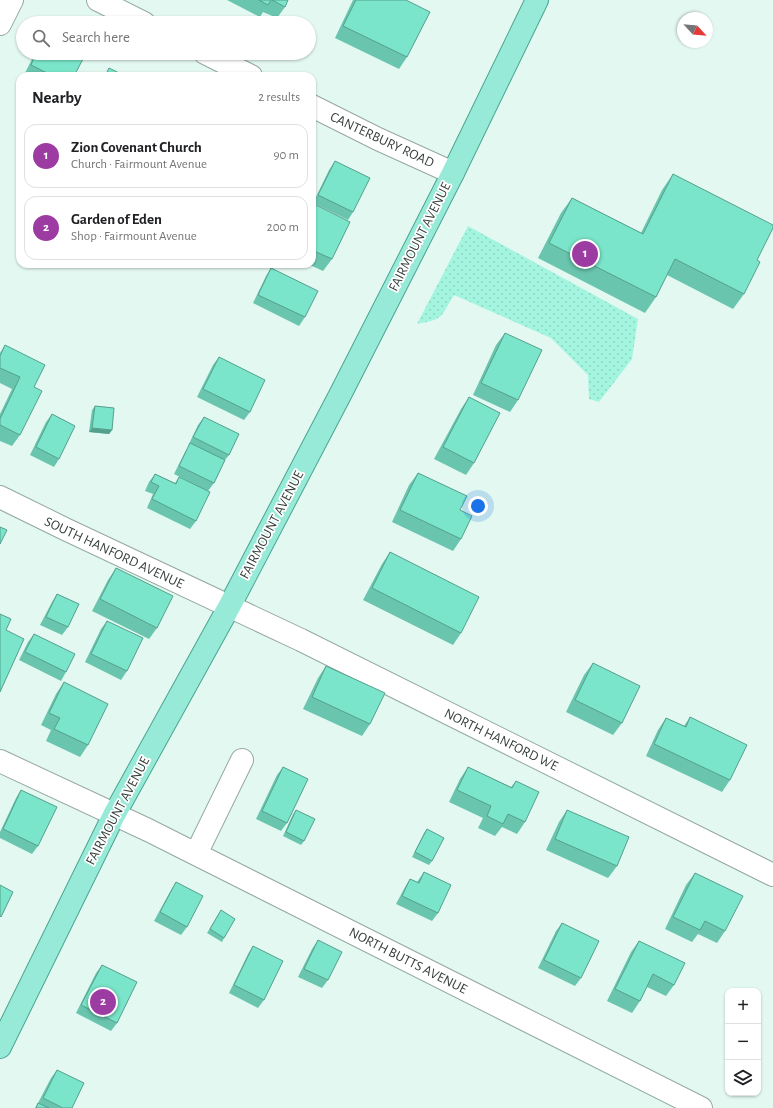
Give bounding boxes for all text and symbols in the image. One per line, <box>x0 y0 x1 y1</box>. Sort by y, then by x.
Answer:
north arrow <box>677 12 713 48</box>
search box <box>16 16 316 60</box>
icon: search <box>30 27 52 49</box>
text: Search here <box>62 30 130 45</box>
text: Nearby <box>32 89 82 106</box>
text: 2 results <box>258 91 300 104</box>
street label: CANTERBURY ROAD <box>328 110 436 170</box>
text: Zion Covenant Church <box>71 140 202 155</box>
text: 1 <box>44 149 48 162</box>
text: 90 m <box>273 149 299 162</box>
text: Church · Fairmount Avenue <box>71 158 207 171</box>
street label: FAIRMOUNT AVENUE <box>387 180 454 294</box>
text: Garden of Eden <box>71 212 162 227</box>
text: 2 <box>43 221 49 234</box>
text: 200 m <box>267 221 299 234</box>
text: Shop · Fairmount Avenue <box>71 230 197 243</box>
pin: 1 <box>572 239 598 269</box>
street label: FAIRMOUNT AVENUE <box>238 468 306 581</box>
your location <box>468 496 488 516</box>
street label: SOUTH HANFORD AVENUE <box>42 515 186 592</box>
street label: NORTH HANFORD WE <box>442 706 560 774</box>
street label: FAIRMOUNT AVENUE <box>84 754 152 867</box>
street label: NORTH BUTTS AVENUE <box>347 925 469 997</box>
pin: 2 <box>90 987 116 1017</box>
map controls <box>725 988 761 1096</box>
button: + <box>725 988 761 1024</box>
button: − <box>725 1024 761 1060</box>
button: layers <box>725 1060 761 1096</box>

